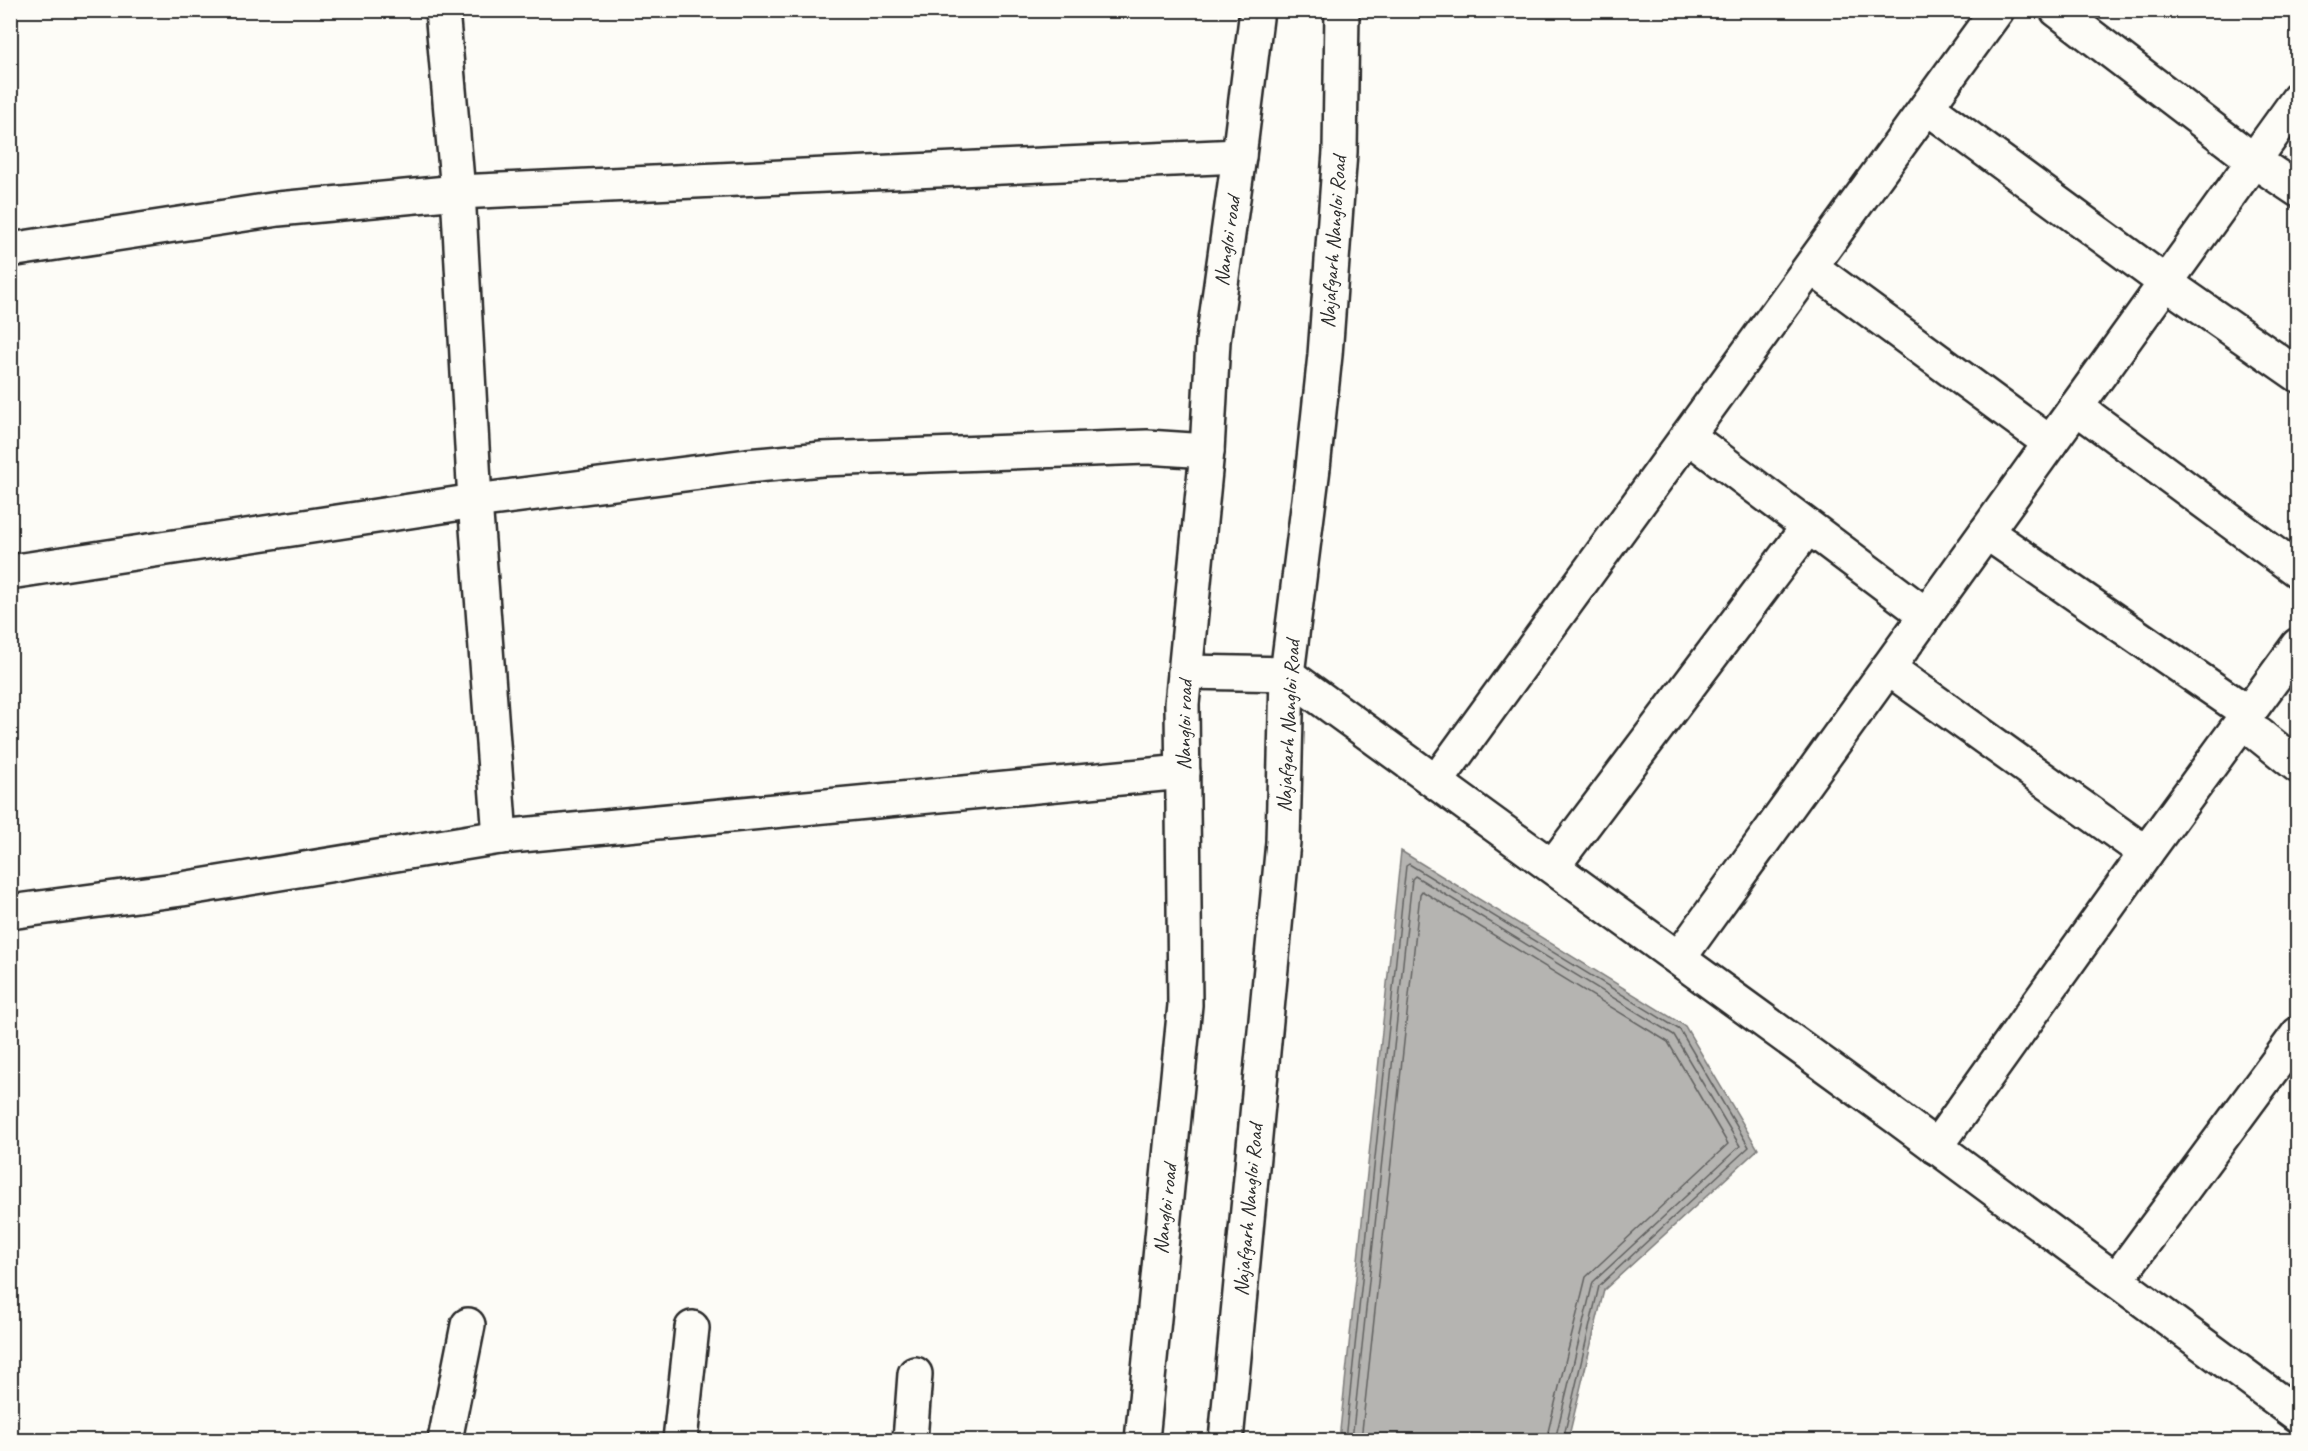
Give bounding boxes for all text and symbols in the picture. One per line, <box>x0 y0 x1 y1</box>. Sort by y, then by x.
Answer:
street label: Najafgarh Nangloi Road <box>1314 151 1352 329</box>
street label: Nangloi road <box>1208 191 1247 288</box>
street label: Najafgarh Nangloi Road <box>1271 635 1306 813</box>
street label: Nangloi road <box>1170 676 1198 770</box>
street label: Najafgarh Nangloi Road <box>1228 1119 1269 1297</box>
street label: Nangloi road <box>1147 1159 1183 1255</box>

